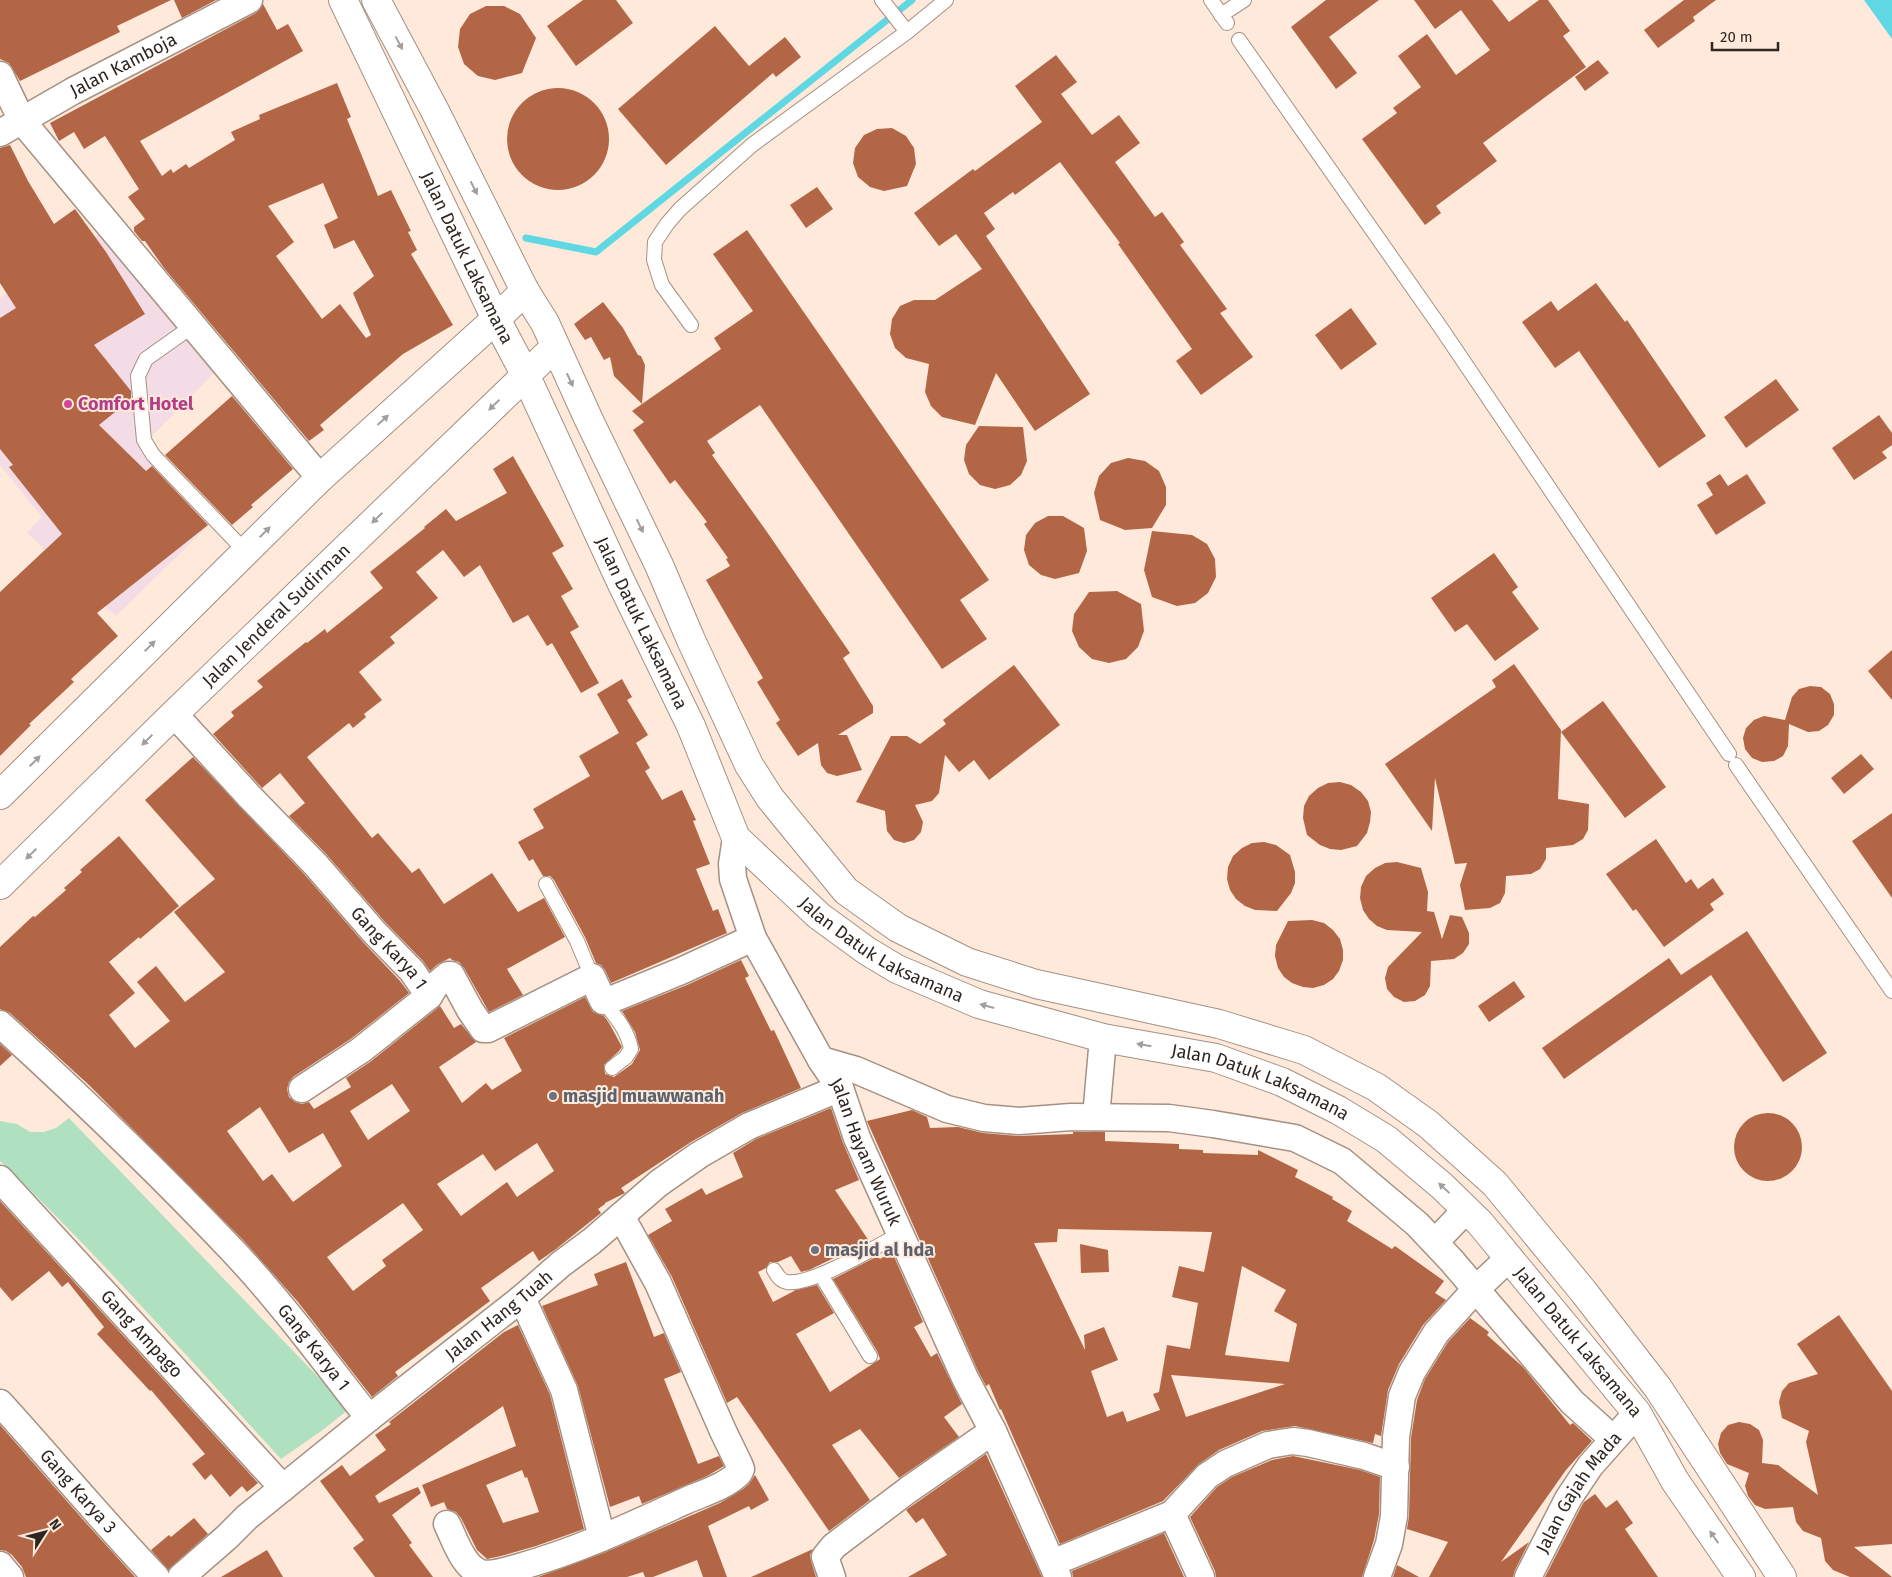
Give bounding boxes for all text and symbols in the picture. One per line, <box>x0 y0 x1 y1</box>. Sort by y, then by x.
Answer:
scale bar <box>1712 20 1778 52</box>
street label: Jalan Kamboja <box>66 28 181 102</box>
text: 20 m <box>1720 28 1753 46</box>
one-way arrow <box>395 36 403 50</box>
street label: Jalan Datuk Laksamana <box>416 168 518 348</box>
one-way arrow <box>470 180 478 195</box>
one-way arrow <box>565 372 574 387</box>
place label: Comfort Hotel <box>78 393 194 415</box>
marker: Comfort Hotel <box>62 398 74 410</box>
one-way arrow <box>488 398 500 410</box>
one-way arrow <box>377 415 390 426</box>
one-way arrow <box>371 511 383 523</box>
one-way arrow <box>636 519 644 533</box>
one-way arrow <box>259 526 271 538</box>
street label: Jalan Datuk Laksamana <box>591 533 692 713</box>
street label: Jalan Jenderal Sudirman <box>198 539 355 692</box>
one-way arrow <box>144 641 156 653</box>
one-way arrow <box>141 734 153 746</box>
one-way arrow <box>28 755 40 767</box>
one-way arrow <box>26 848 38 860</box>
street label: Jalan Datuk Laksamana <box>795 892 967 1007</box>
street label: Gang Karya 1 <box>346 902 432 993</box>
one-way arrow <box>979 1002 994 1010</box>
street label: Jalan Datuk Laksamana <box>1170 1039 1353 1125</box>
one-way arrow <box>1136 1041 1152 1049</box>
street label: Jalan Hayam Wuruk <box>825 1074 906 1230</box>
place label: masjid muawwanah <box>563 1085 724 1107</box>
marker: masjid muawwanah <box>547 1090 559 1102</box>
one-way arrow <box>1438 1182 1450 1194</box>
place label: masjid al hda <box>825 1239 934 1261</box>
marker: masjid al hda <box>809 1244 821 1256</box>
street label: Jalan Datuk Laksamana <box>1510 1262 1647 1422</box>
street label: Jalan Hang Tuah <box>441 1265 557 1365</box>
street label: Gang Ampago <box>96 1285 188 1382</box>
street label: Gang Karya 1 <box>273 1299 355 1395</box>
street label: Jalan Gajah Mada <box>1531 1427 1626 1557</box>
street label: Gang Karya 3 <box>35 1445 121 1538</box>
north arrow <box>20 1507 70 1557</box>
text: N <box>46 1516 65 1533</box>
one-way arrow <box>1709 1530 1719 1544</box>

